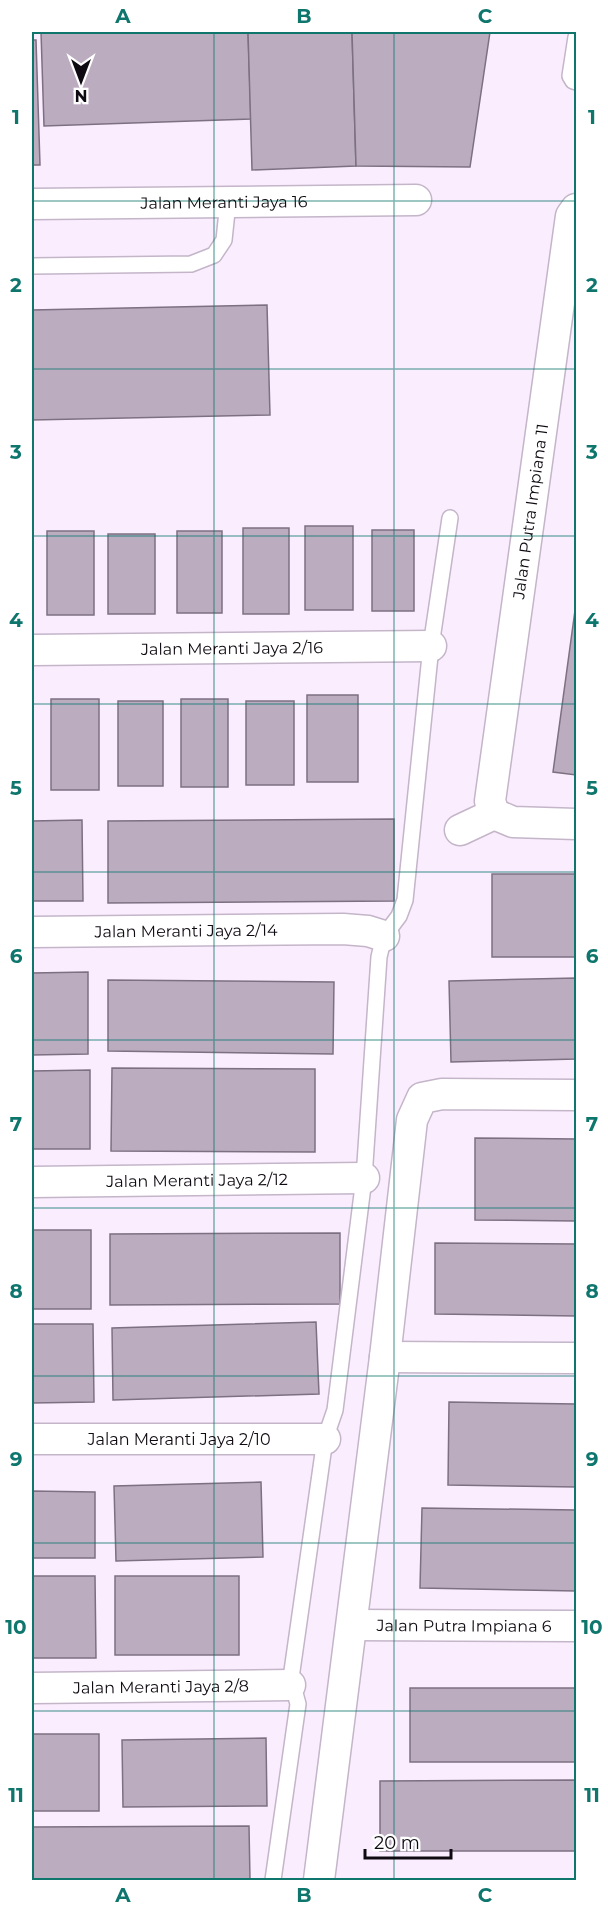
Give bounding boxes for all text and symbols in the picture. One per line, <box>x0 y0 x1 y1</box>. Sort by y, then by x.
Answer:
text: A <box>114 4 131 28</box>
text: B <box>296 4 312 28</box>
text: C <box>478 4 493 28</box>
north arrow <box>51 51 111 111</box>
text: N <box>75 86 87 105</box>
text: 1 <box>12 105 20 129</box>
text: 1 <box>588 105 596 129</box>
street label: Jalan Meranti Jaya 16 <box>139 192 308 213</box>
text: 2 <box>10 273 22 297</box>
text: 2 <box>586 273 598 297</box>
street label: Jalan Putra Impiana 11 <box>509 422 552 601</box>
text: 3 <box>9 440 22 464</box>
text: 3 <box>585 440 598 464</box>
text: 4 <box>9 608 23 632</box>
text: 4 <box>585 608 599 632</box>
street label: Jalan Meranti Jaya 2/16 <box>140 638 323 659</box>
text: 5 <box>10 776 22 800</box>
text: 5 <box>586 776 598 800</box>
street label: Jalan Meranti Jaya 2/14 <box>93 921 278 941</box>
text: 6 <box>10 944 23 968</box>
text: 6 <box>586 944 599 968</box>
text: 7 <box>10 1112 22 1136</box>
text: 7 <box>586 1112 598 1136</box>
street label: Jalan Meranti Jaya 2/12 <box>105 1170 288 1191</box>
text: 8 <box>9 1279 23 1303</box>
text: 8 <box>585 1279 599 1303</box>
street label: Jalan Meranti Jaya 2/10 <box>87 1430 270 1449</box>
text: 9 <box>10 1447 22 1471</box>
text: 9 <box>586 1447 598 1471</box>
text: 10 <box>5 1615 27 1639</box>
text: 10 <box>581 1615 603 1639</box>
street label: Jalan Putra Impiana 6 <box>375 1616 552 1636</box>
street label: Jalan Meranti Jaya 2/8 <box>72 1676 249 1698</box>
text: 11 <box>8 1783 24 1807</box>
text: 11 <box>584 1783 600 1807</box>
scale bar <box>365 1822 450 1860</box>
text: 20 m <box>374 1832 420 1854</box>
text: A <box>114 1883 131 1907</box>
text: B <box>296 1883 312 1907</box>
text: C <box>478 1883 493 1907</box>

